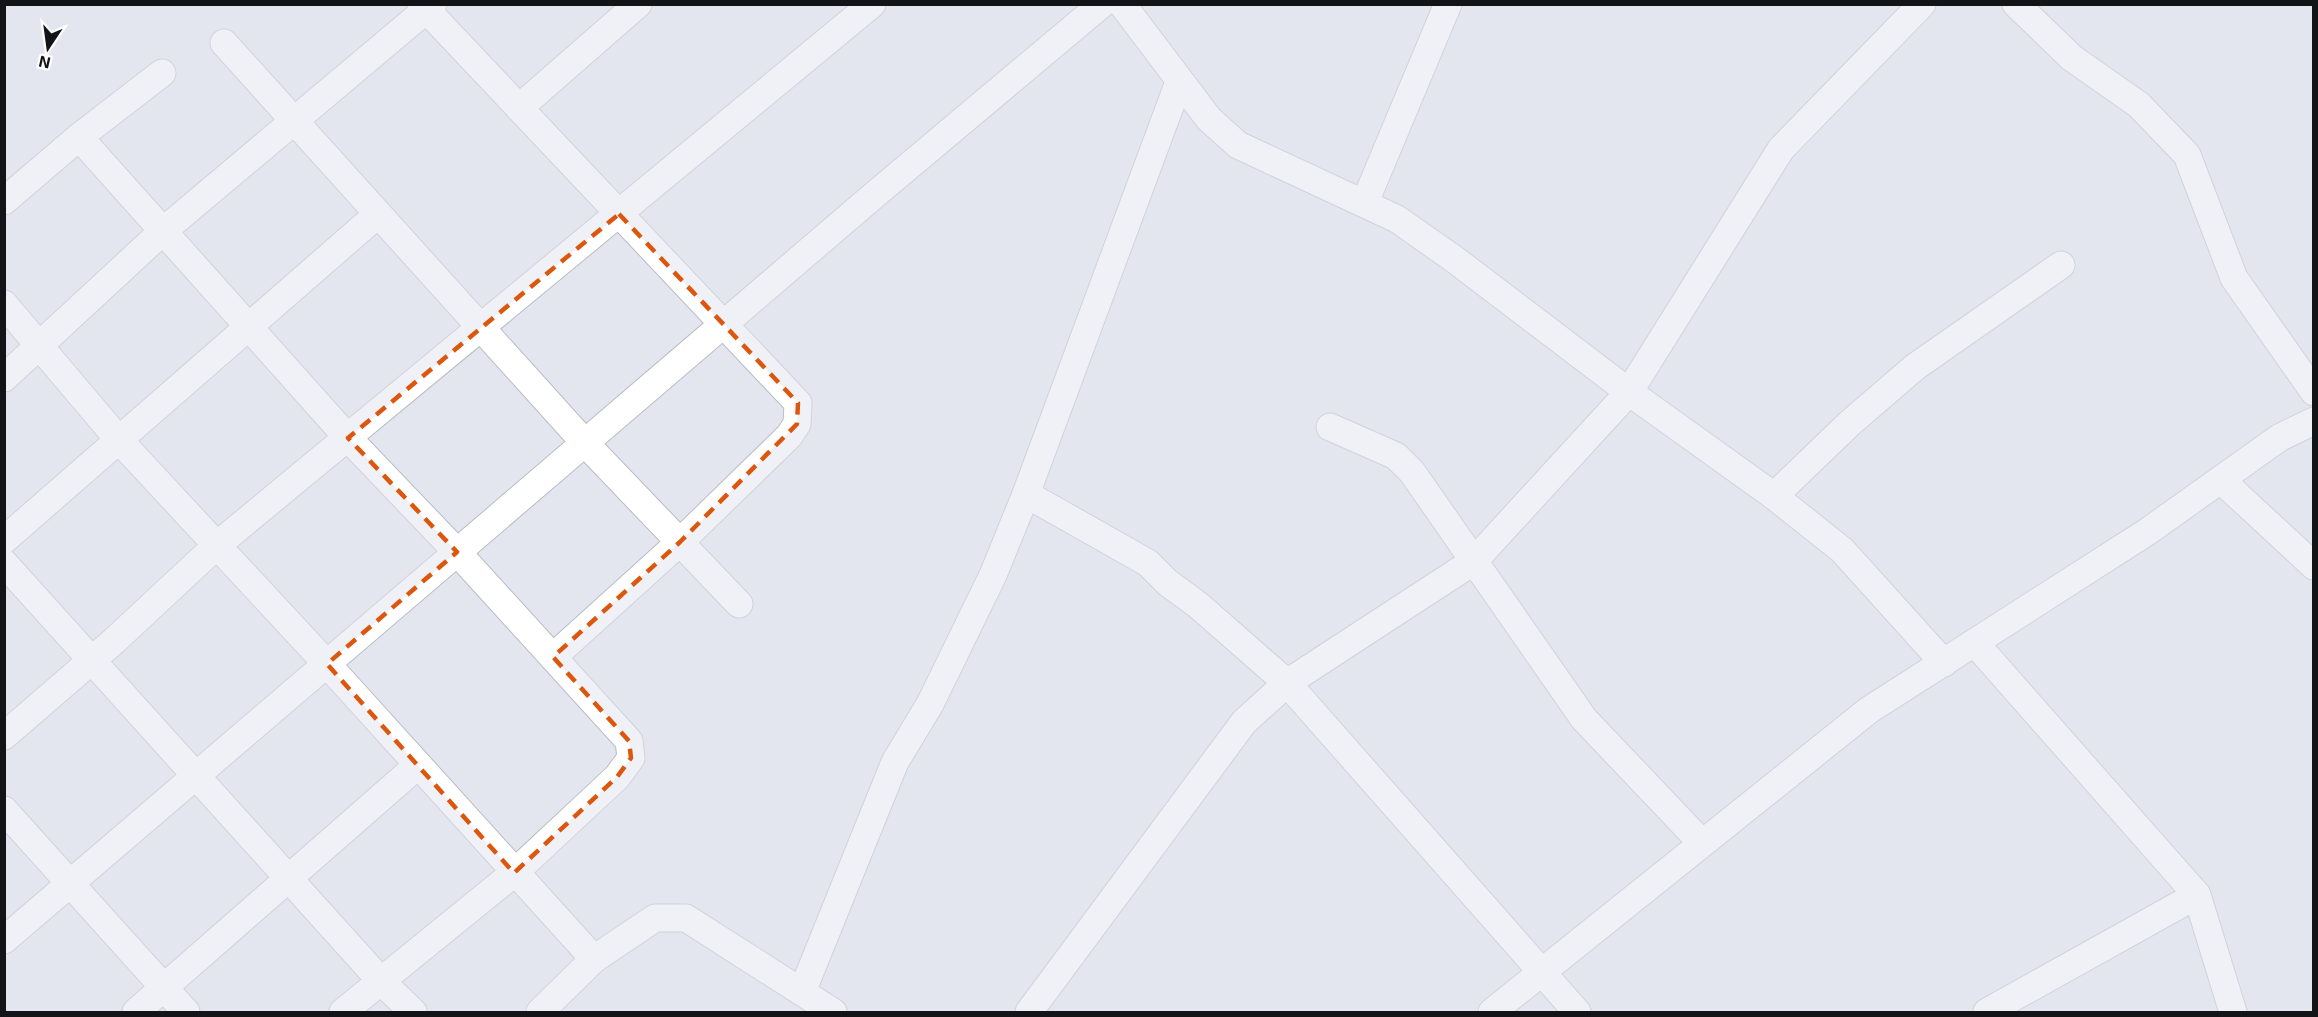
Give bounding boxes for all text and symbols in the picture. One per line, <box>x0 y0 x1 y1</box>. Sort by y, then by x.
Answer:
north arrow <box>18 18 78 78</box>
text: N <box>37 53 52 74</box>

